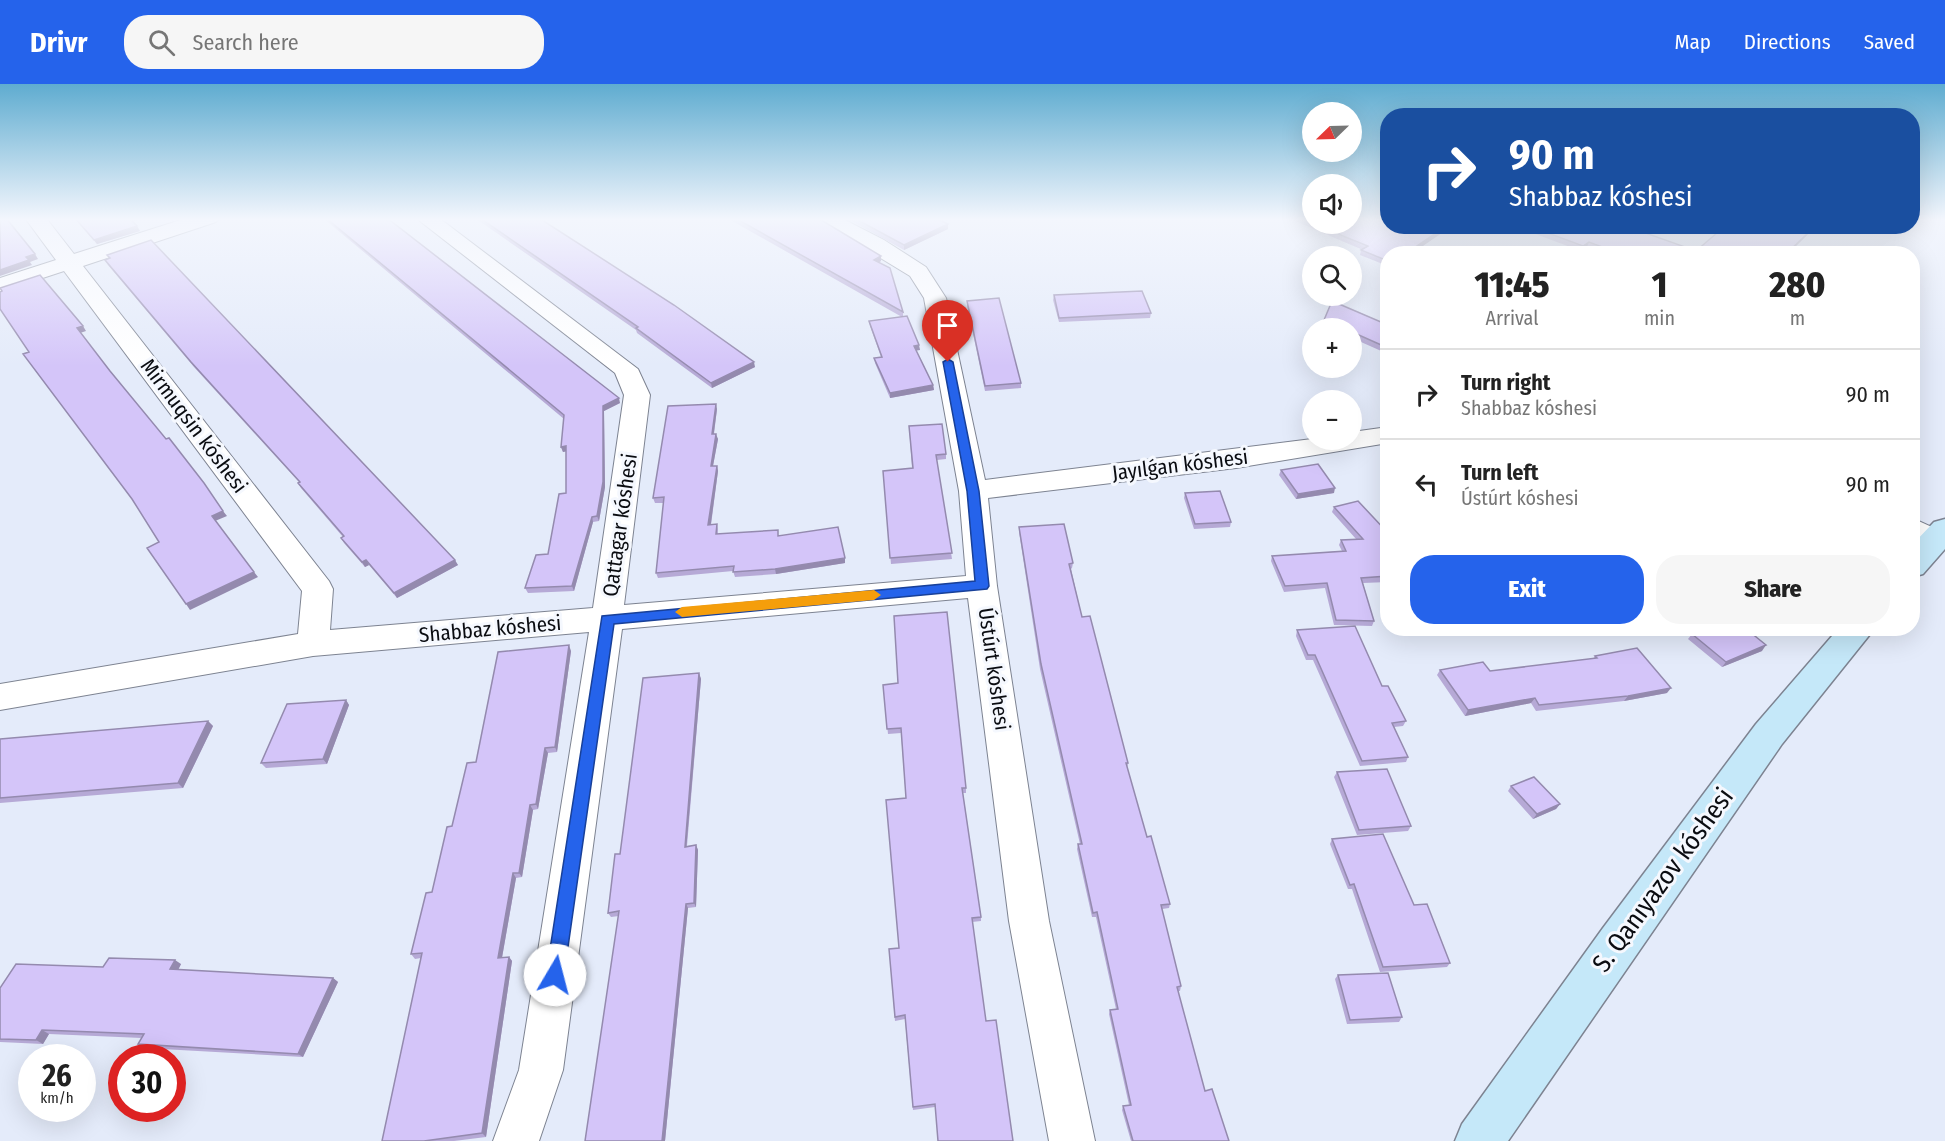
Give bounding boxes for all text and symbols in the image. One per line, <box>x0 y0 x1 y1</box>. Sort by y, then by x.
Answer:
search box <box>124 15 544 69</box>
text: Drivr <box>30 26 88 59</box>
icon: search <box>145 26 178 59</box>
text: Search here <box>193 29 299 56</box>
text: Map <box>1674 29 1711 55</box>
text: Directions <box>1744 29 1831 55</box>
text: Saved <box>1864 29 1915 55</box>
north arrow <box>1302 102 1362 162</box>
map controls <box>1302 102 1362 450</box>
text: 90 m <box>1509 130 1594 180</box>
icon: right <box>1410 132 1488 210</box>
button: sound <box>1302 174 1362 234</box>
text: Shabbaz kóshesi <box>1509 181 1693 213</box>
button: search <box>1302 246 1362 306</box>
text: 11:45 <box>1474 263 1550 307</box>
text: 1 <box>1652 263 1667 307</box>
text: 280 <box>1769 263 1826 307</box>
pin <box>922 300 973 362</box>
text: Arrival <box>1485 306 1539 330</box>
text: min <box>1644 306 1675 330</box>
text: m <box>1790 306 1805 330</box>
icon: arrive <box>931 309 964 342</box>
button: + <box>1302 318 1362 378</box>
street label: Mirmuqsin kóshesi <box>135 354 253 498</box>
text: Turn right <box>1461 369 1550 396</box>
icon: right <box>1410 378 1443 411</box>
text: 90 m <box>1846 381 1890 408</box>
button: − <box>1302 390 1362 450</box>
text: Shabbaz kóshesi <box>1461 396 1597 420</box>
street label: Jayılǵan kóshesi <box>1110 444 1250 486</box>
street label: Qattagar kóshesi <box>597 452 643 598</box>
text: Turn left <box>1461 459 1539 486</box>
icon: left <box>1410 468 1443 501</box>
text: 90 m <box>1846 471 1890 498</box>
text: Ústúrt kóshesi <box>1461 486 1579 510</box>
button: Exit <box>1410 555 1644 624</box>
button: Share <box>1656 555 1890 624</box>
street label: Ústúrt kóshesi <box>973 606 1015 732</box>
street label: Shabbaz kóshesi <box>418 610 562 648</box>
street label: S. Qanıyazov kóshesi <box>1586 782 1740 978</box>
position arrow <box>523 943 587 1007</box>
speed limit sign: 30 <box>108 1044 186 1122</box>
text: 26 <box>42 1058 72 1094</box>
text: km/h <box>40 1089 74 1107</box>

